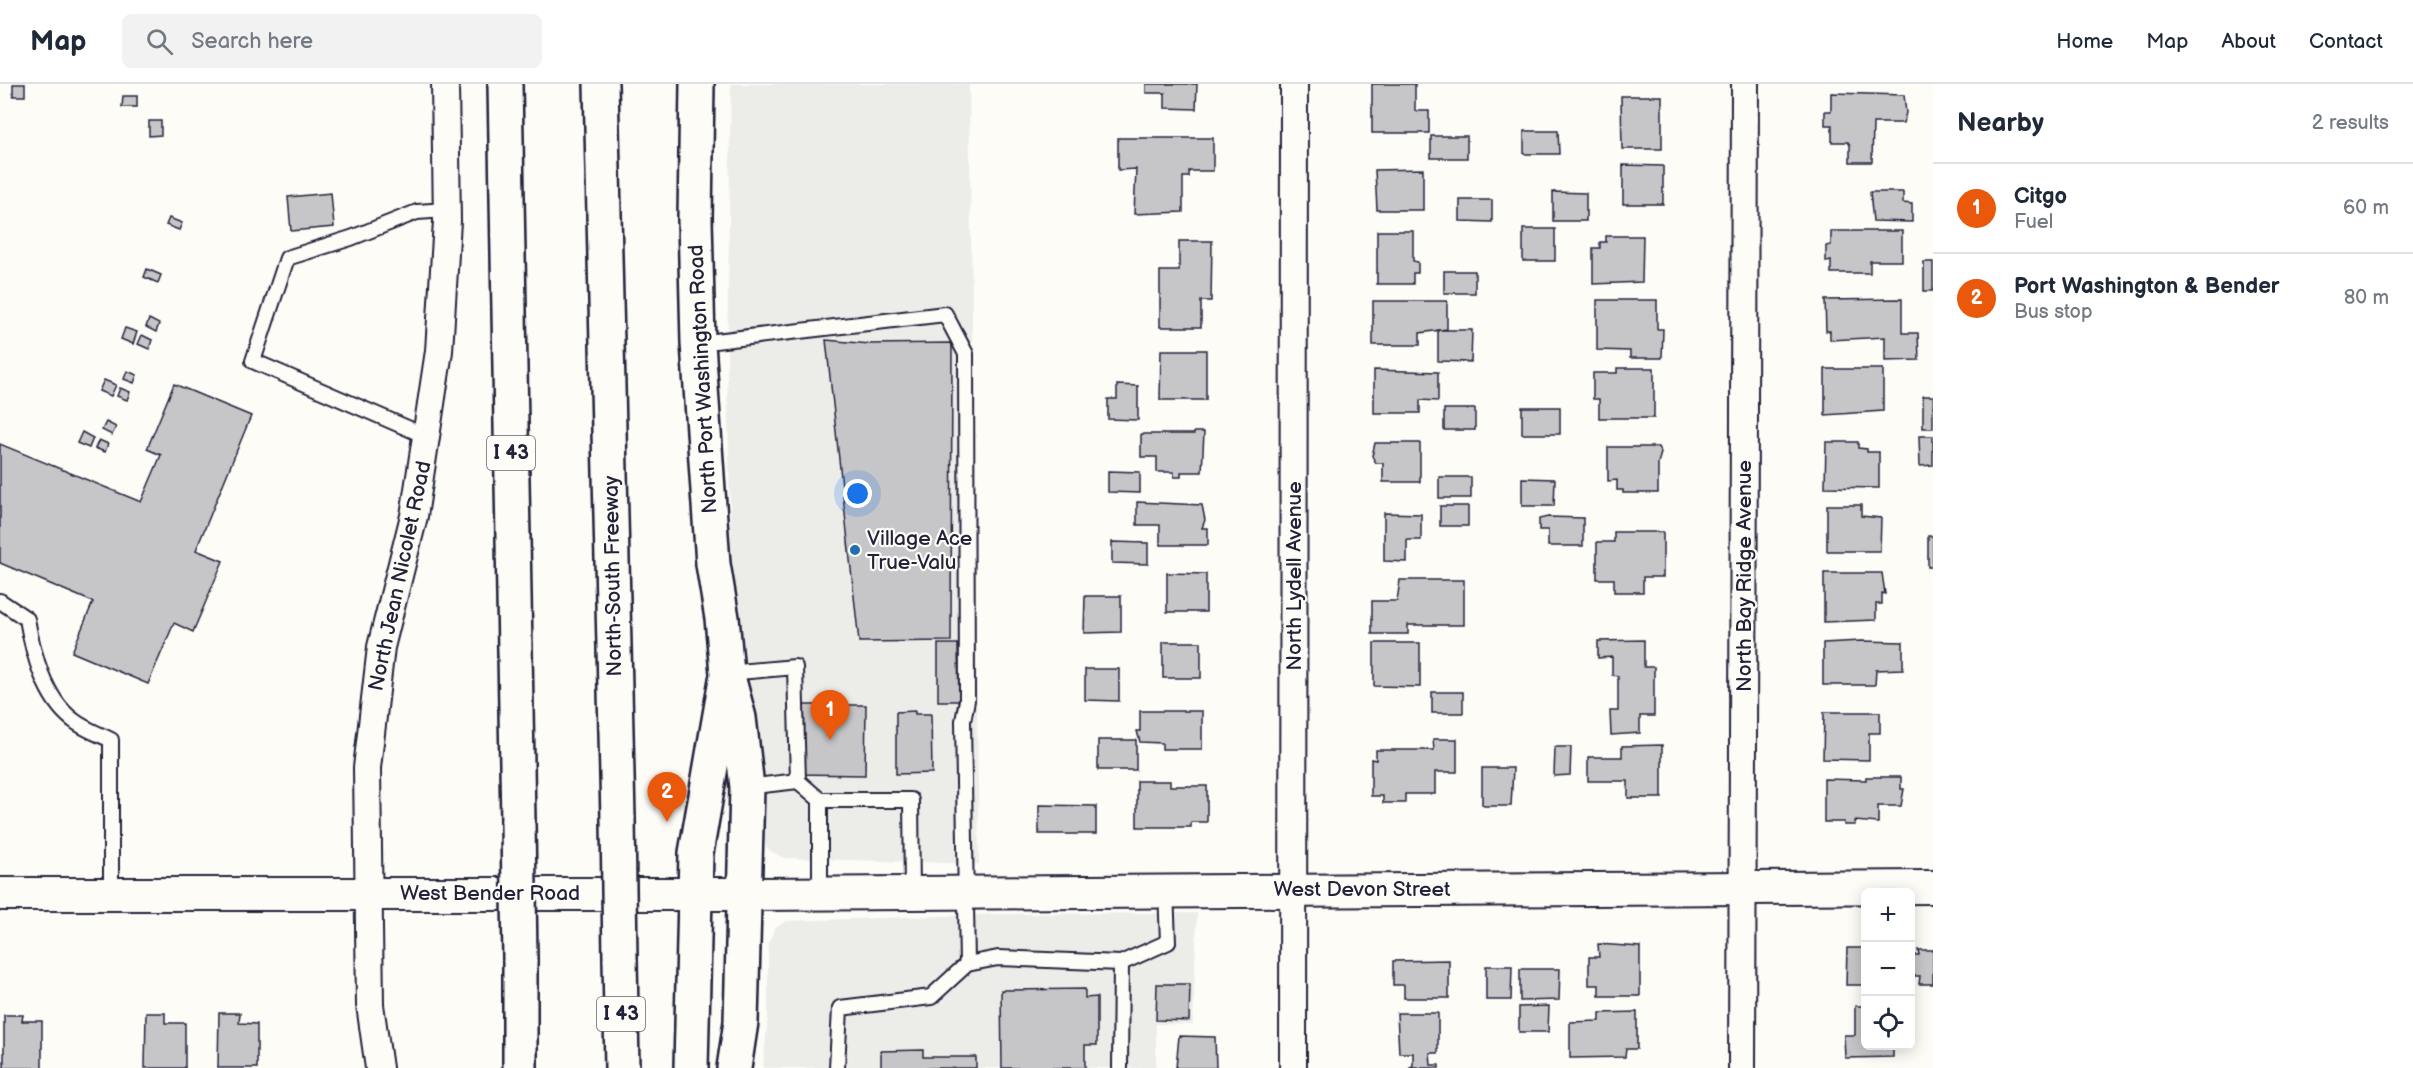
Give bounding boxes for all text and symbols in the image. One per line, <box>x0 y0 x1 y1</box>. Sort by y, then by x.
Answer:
search box <box>122 14 542 68</box>
text: Map <box>30 25 86 58</box>
icon: search <box>143 25 176 58</box>
text: Search here <box>191 28 313 55</box>
text: Home <box>2056 29 2113 54</box>
text: Map <box>2146 29 2188 54</box>
text: About <box>2221 29 2276 54</box>
text: Contact <box>2309 29 2383 54</box>
text: Nearby <box>1957 108 2044 139</box>
text: 2 results <box>2312 111 2389 135</box>
text: Citgo <box>2014 183 2067 210</box>
text: 1 <box>1972 196 1981 220</box>
text: 60 m <box>2343 196 2389 220</box>
text: Fuel <box>2014 210 2053 234</box>
street label: North Port Washington Road <box>683 244 723 514</box>
text: Port Washington & Bender <box>2014 273 2280 300</box>
text: 2 <box>1971 286 1982 310</box>
text: 80 m <box>2344 286 2389 310</box>
text: Bus stop <box>2014 300 2093 324</box>
road number: I 43 <box>487 436 535 470</box>
street label: North Jean Nicolet Road <box>363 459 437 693</box>
street label: North Bay Ridge Avenue <box>1732 460 1757 692</box>
street label: North-South Freeway <box>599 475 627 677</box>
your location <box>843 479 872 508</box>
street label: North Lydell Avenue <box>1282 481 1307 671</box>
place label: Village Ace True-Valu <box>867 526 972 575</box>
marker: Village Ace True-Valu <box>848 543 862 557</box>
pin: 1 <box>810 690 850 740</box>
pin: 2 <box>648 772 686 822</box>
street label: West Devon Street <box>1274 877 1451 902</box>
street label: West Bender Road <box>400 881 580 906</box>
map controls <box>1861 888 1915 1050</box>
button: + <box>1861 888 1915 942</box>
button: − <box>1861 942 1915 996</box>
button: locate <box>1861 996 1915 1050</box>
road number: I 43 <box>597 997 645 1031</box>

